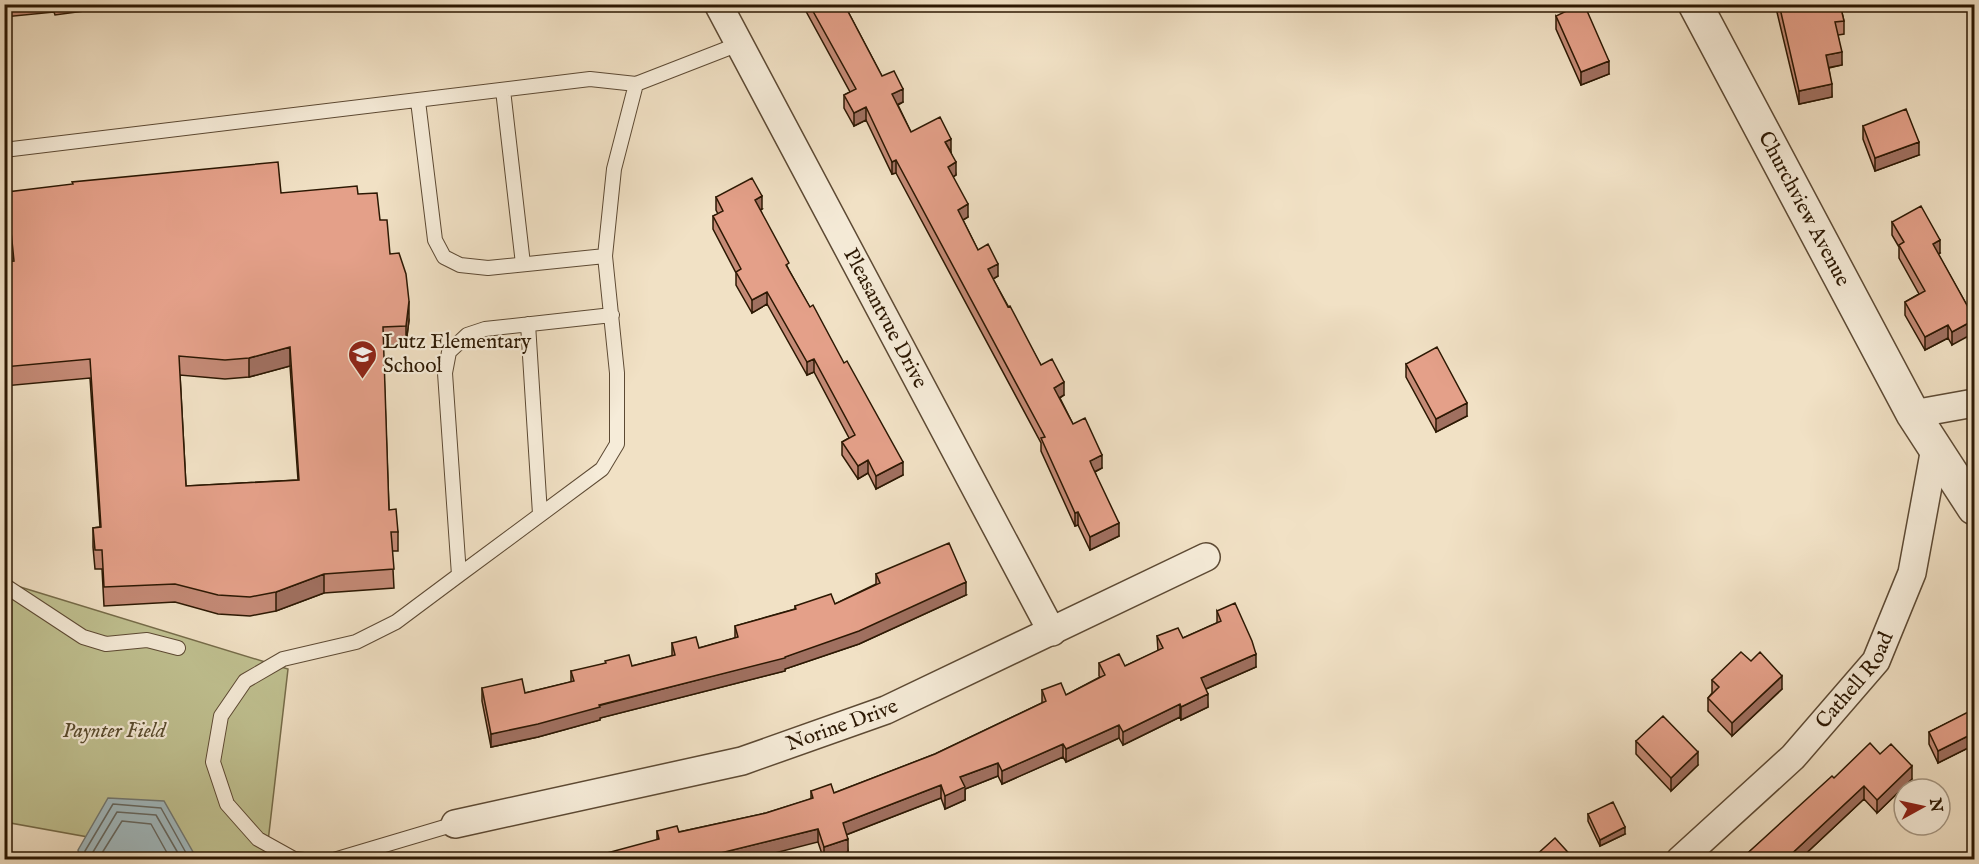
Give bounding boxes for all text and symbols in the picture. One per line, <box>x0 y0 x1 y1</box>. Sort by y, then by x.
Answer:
street label: Churchview Avenue <box>1752 127 1856 291</box>
street label: Pleasantvue Drive <box>837 244 934 393</box>
place label: Lutz Elementary School <box>383 329 532 380</box>
school or university icon: Lutz Elementary School <box>346 338 378 380</box>
street label: Cathell Road <box>1810 627 1900 735</box>
street label: Norine Drive <box>783 693 903 758</box>
park label: Paynter Field <box>62 718 168 745</box>
north arrow <box>1892 777 1952 837</box>
text: N <box>1924 796 1946 814</box>

